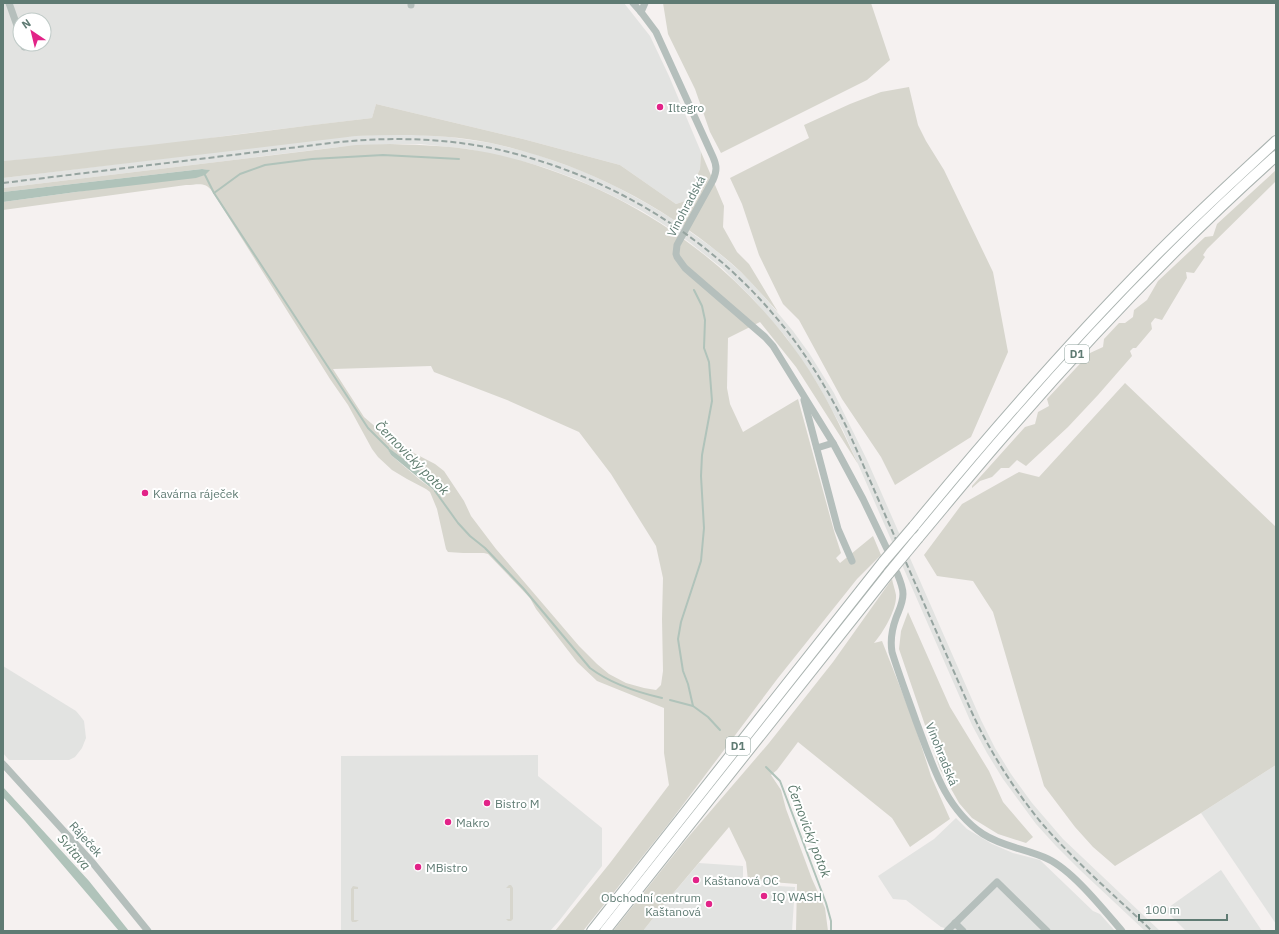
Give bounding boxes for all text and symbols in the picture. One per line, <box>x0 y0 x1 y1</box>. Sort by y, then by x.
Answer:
north arrow <box>12 12 52 52</box>
text: N <box>19 16 34 32</box>
place label: Iltegro <box>668 100 704 115</box>
marker: Iltegro <box>655 102 665 112</box>
street label: Vinohradská <box>664 172 709 239</box>
road number: D1 <box>1065 345 1089 363</box>
water label: Černovický potok <box>371 417 453 499</box>
place label: Kavárna ráječek <box>153 486 239 501</box>
marker: Kavárna ráječek <box>140 488 150 498</box>
street label: Vinohradská <box>923 720 962 788</box>
road number: D1 <box>726 737 750 755</box>
water label: Černovický potok <box>783 782 835 880</box>
place label: Bistro M <box>495 796 539 811</box>
marker: Bistro M <box>482 798 492 808</box>
place label: Makro <box>456 815 490 830</box>
marker: Makro <box>443 817 453 827</box>
street label: Ráječek <box>66 818 106 860</box>
water label: Svitava <box>54 830 94 874</box>
place label: MBistro <box>426 860 468 875</box>
marker: MBistro <box>413 862 423 872</box>
place label: Kaštanová OC <box>704 873 779 888</box>
marker: Kaštanová OC <box>691 875 701 885</box>
place label: IQ WASH <box>772 889 822 904</box>
place label: Obchodní centrum Kaštanová <box>601 890 702 919</box>
marker: IQ WASH <box>759 891 769 901</box>
scale bar <box>1139 896 1227 922</box>
marker: Obchodní centrum Kaštanová <box>704 899 714 909</box>
text: 100 m <box>1145 902 1180 917</box>

